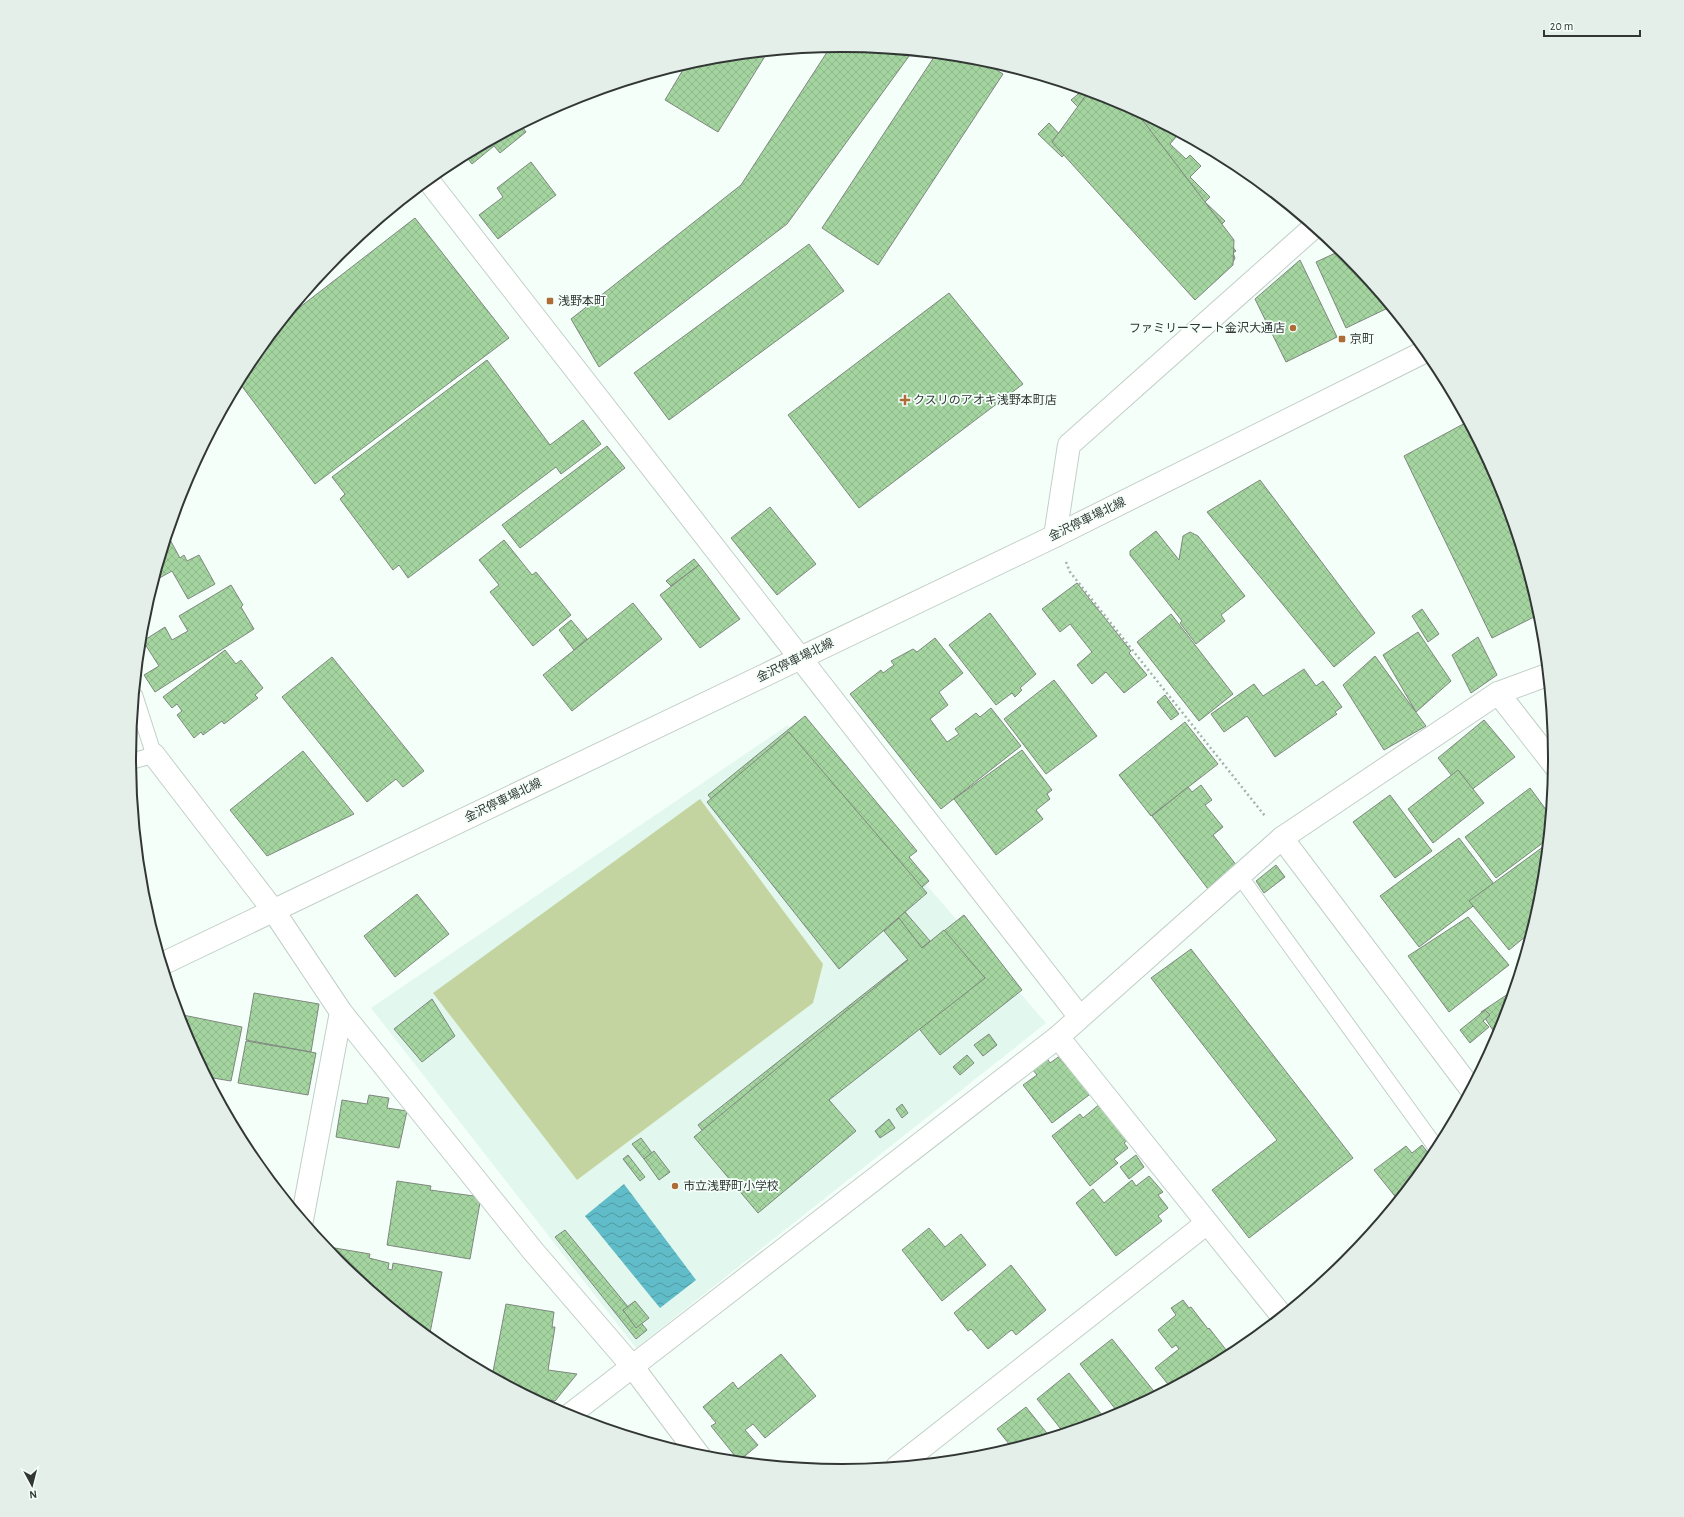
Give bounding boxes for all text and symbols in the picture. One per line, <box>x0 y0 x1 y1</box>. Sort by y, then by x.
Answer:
scale bar <box>1544 12 1640 38</box>
text: 20 m <box>1550 20 1573 32</box>
place label: 浅野本町 <box>558 294 606 307</box>
marker: 浅野本町 <box>545 296 555 306</box>
place label: ファミリーマート金沢大通店 <box>1129 321 1285 334</box>
marker: ファミリーマート金沢大通店 <box>1288 323 1298 333</box>
place label: 京町 <box>1350 333 1374 345</box>
marker: 京町 <box>1337 334 1347 344</box>
place label: クスリのアオキ浅野本町店 <box>913 393 1057 406</box>
marker: クスリのアオキ浅野本町店 <box>900 395 910 405</box>
street label: 金沢停車場北線 <box>1046 494 1127 543</box>
street label: 金沢停車場北線 <box>754 635 835 684</box>
street label: 金沢停車場北線 <box>462 775 543 824</box>
place label: 市立浅野町小学校 <box>683 1179 779 1192</box>
marker: 市立浅野町小学校 <box>670 1181 680 1191</box>
north arrow <box>12 1465 52 1505</box>
text: N <box>29 1489 38 1500</box>

